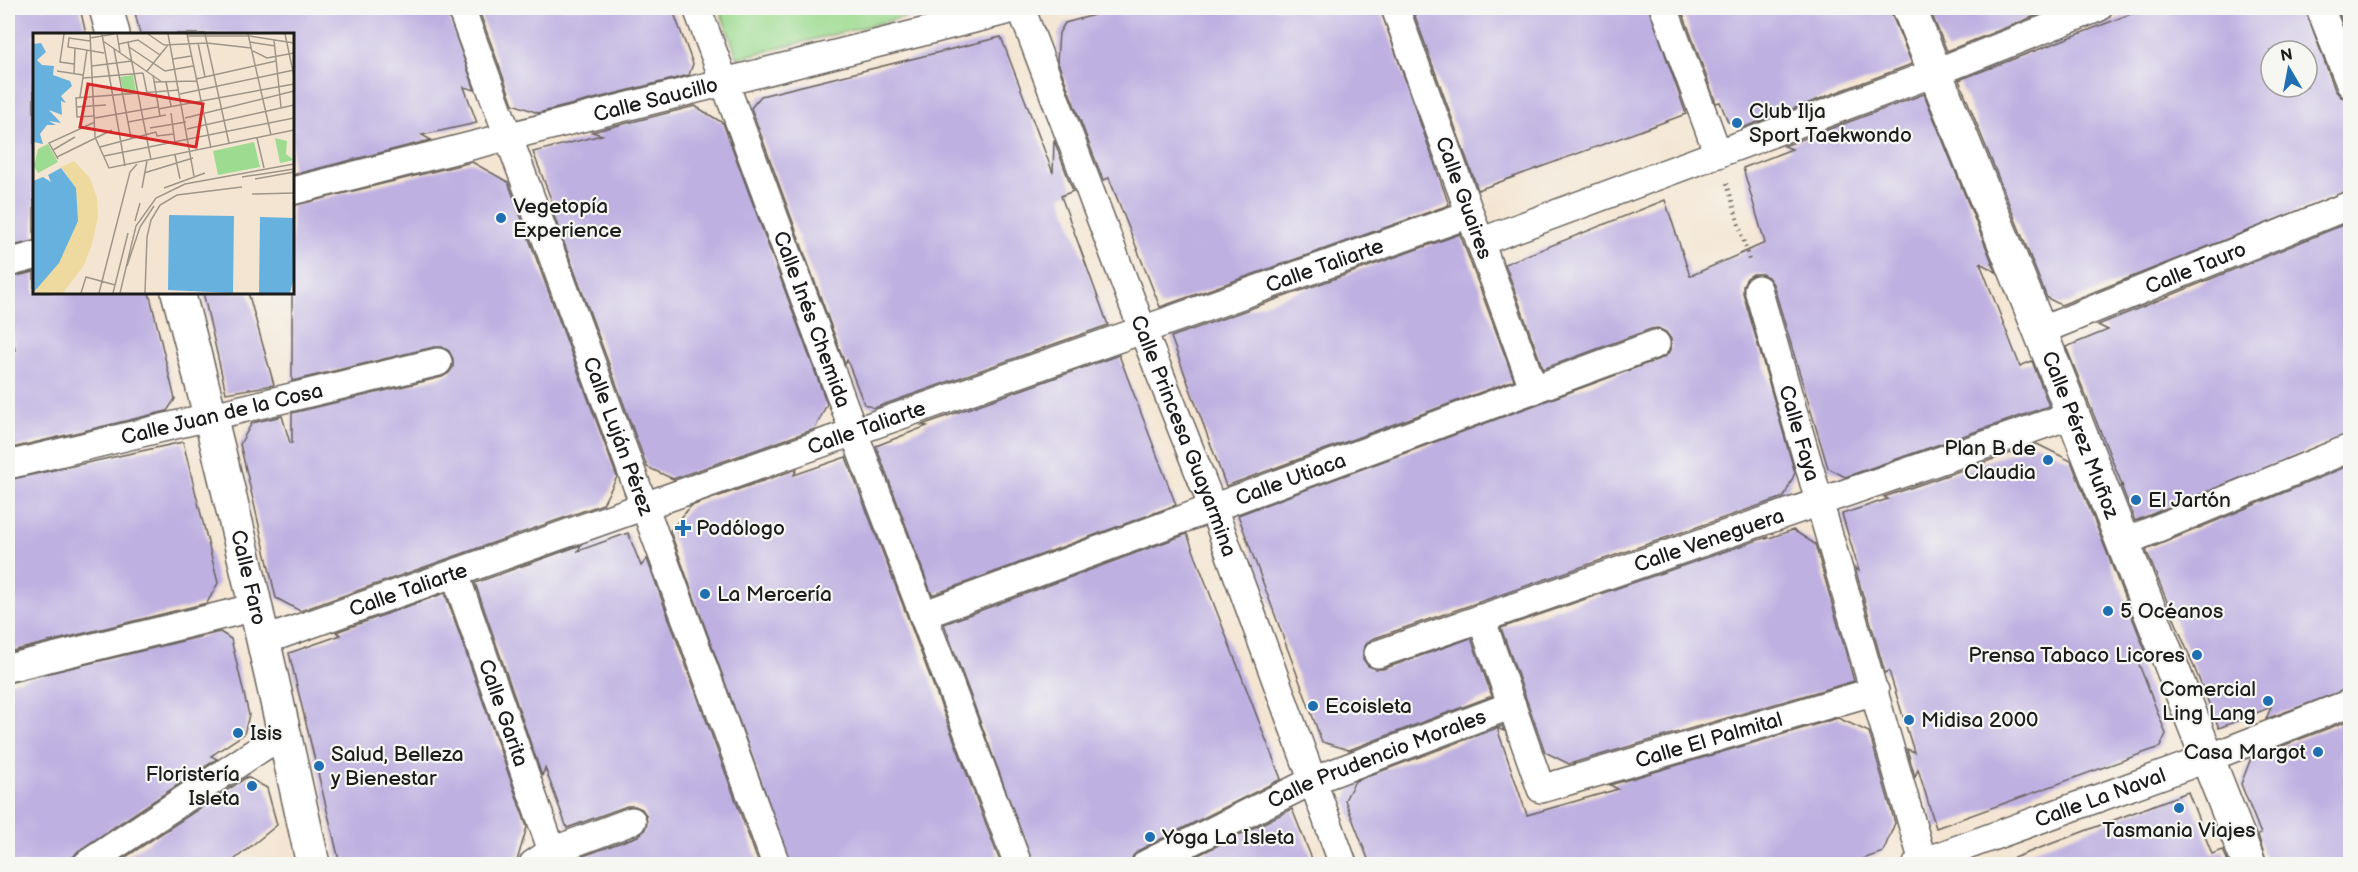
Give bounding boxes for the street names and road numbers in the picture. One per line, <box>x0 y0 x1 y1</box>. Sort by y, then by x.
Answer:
street label: Calle Saucillo <box>591 72 721 128</box>
street label: Calle Guaires <box>1430 133 1497 263</box>
street label: Calle Inés Chemida <box>768 228 856 411</box>
street label: Calle Taliarte <box>1262 234 1387 298</box>
street label: Calle Tauro <box>2142 237 2250 300</box>
street label: Calle Princesa Guayarmina <box>1125 312 1242 560</box>
street label: Calle Pérez Muñoz <box>2036 347 2125 523</box>
street label: Calle Luján Pérez <box>577 353 659 520</box>
street label: Calle Juan de la Cosa <box>119 378 325 450</box>
street label: Calle Faya <box>1773 382 1825 484</box>
street label: Calle Taliarte <box>804 396 929 460</box>
street label: Calle Utiaca <box>1232 448 1350 511</box>
street label: Calle Veneguera <box>1631 503 1787 578</box>
street label: Calle Faro <box>225 527 271 628</box>
street label: Calle Taliarte <box>346 558 471 622</box>
street label: Calle Garita <box>473 656 533 770</box>
street label: Calle Prudencio Morales <box>1263 704 1490 814</box>
street label: Calle El Palmital <box>1632 707 1785 774</box>
street label: Calle La Naval <box>2032 763 2169 833</box>

